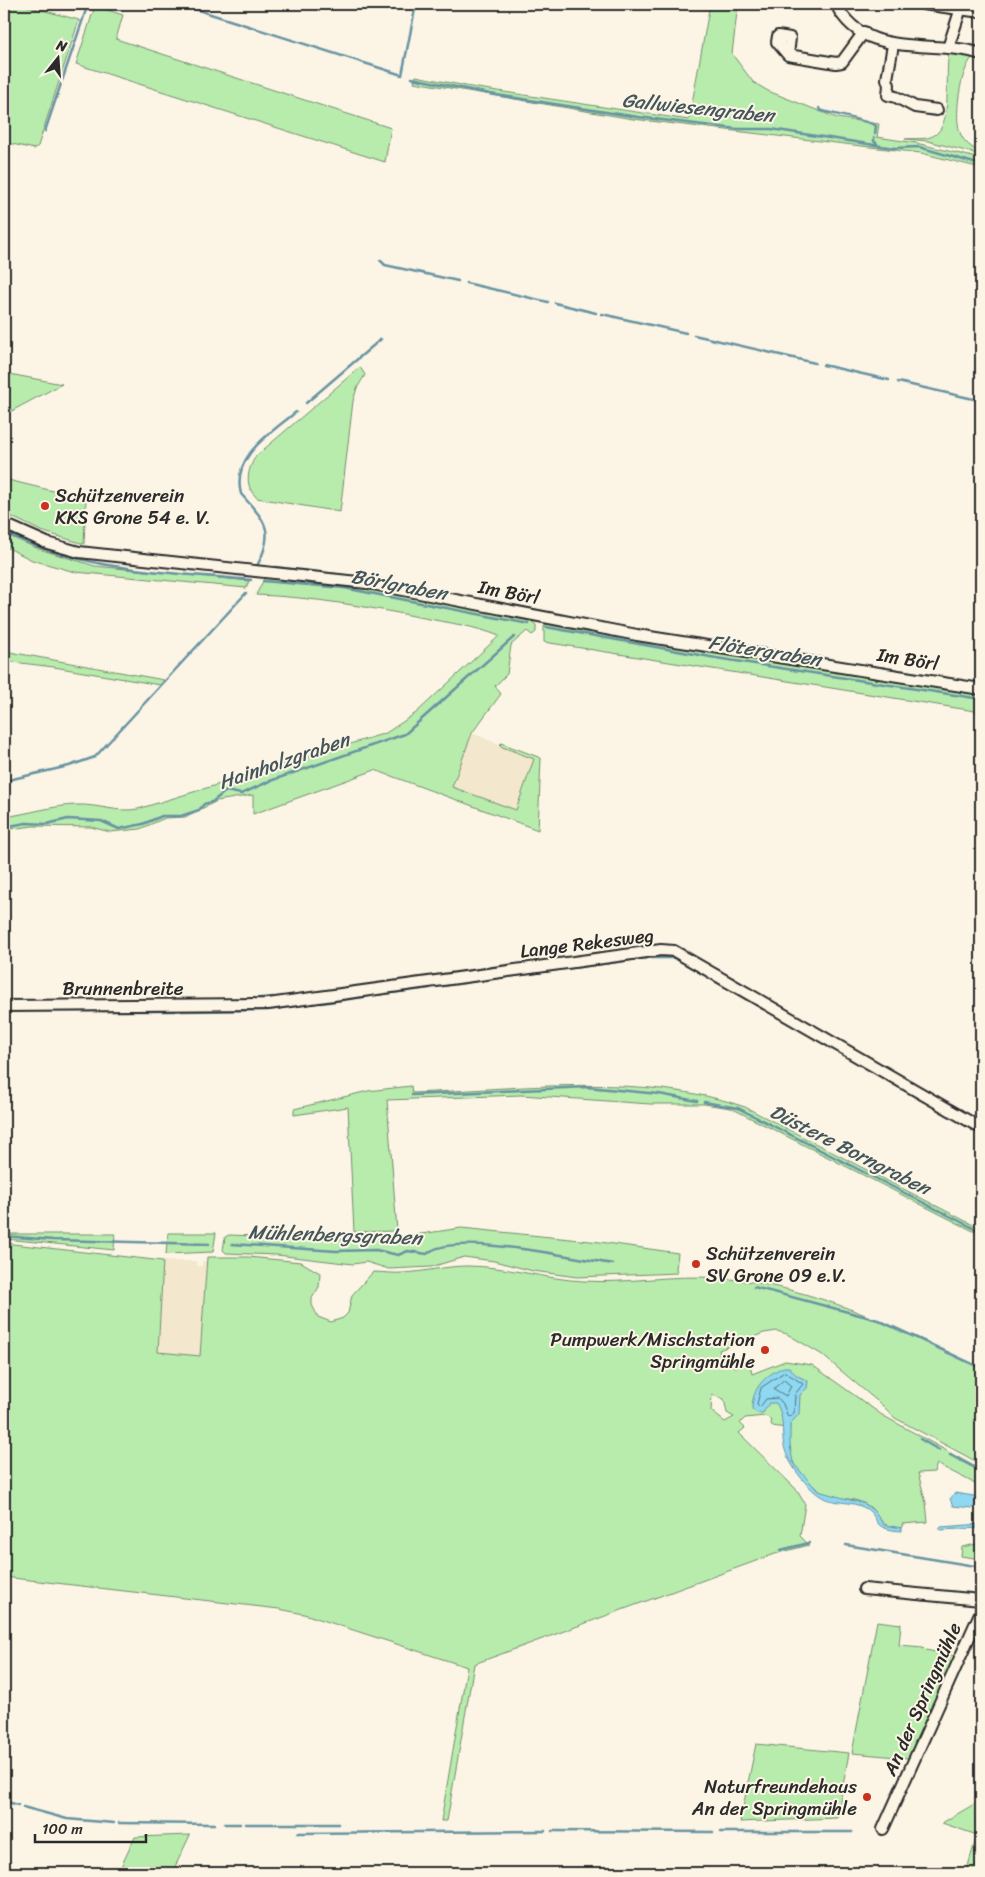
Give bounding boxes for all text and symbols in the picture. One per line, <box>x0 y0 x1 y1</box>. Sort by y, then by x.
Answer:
north arrow <box>32 32 82 82</box>
text: N <box>52 32 70 60</box>
water label: Gallwiesengraben <box>620 83 778 134</box>
place label: Schützenverein KKS Grone 54 e. V. <box>55 479 211 534</box>
marker: Schützenverein KKS Grone 54 e. V. <box>39 500 51 512</box>
water label: Börlgraben <box>348 559 452 612</box>
street label: Im Börl <box>474 570 543 614</box>
water label: Flötergraben <box>706 625 826 678</box>
street label: Im Börl <box>874 638 942 680</box>
water label: Hainholzgraben <box>214 722 356 800</box>
street label: Lange Rekesweg <box>518 918 656 968</box>
street label: Brunnenbreite <box>63 972 184 1005</box>
water label: Düstere Borngraben <box>764 1094 938 1207</box>
water label: Mühlenbergsgraben <box>248 1214 425 1256</box>
place label: Schützenverein SV Grone 09 e.V. <box>706 1237 847 1292</box>
marker: Schützenverein SV Grone 09 e.V. <box>690 1258 702 1270</box>
place label: Pumpwerk/Mischstation Springmühle <box>550 1323 755 1378</box>
marker: Pumpwerk/Mischstation Springmühle <box>759 1344 771 1356</box>
street label: An der Springmühle <box>873 1617 971 1782</box>
place label: Naturfreundehaus An der Springmühle <box>691 1770 857 1825</box>
marker: Naturfreundehaus An der Springmühle <box>861 1791 873 1803</box>
scale bar <box>35 1812 146 1844</box>
text: 100 m <box>42 1816 83 1842</box>

